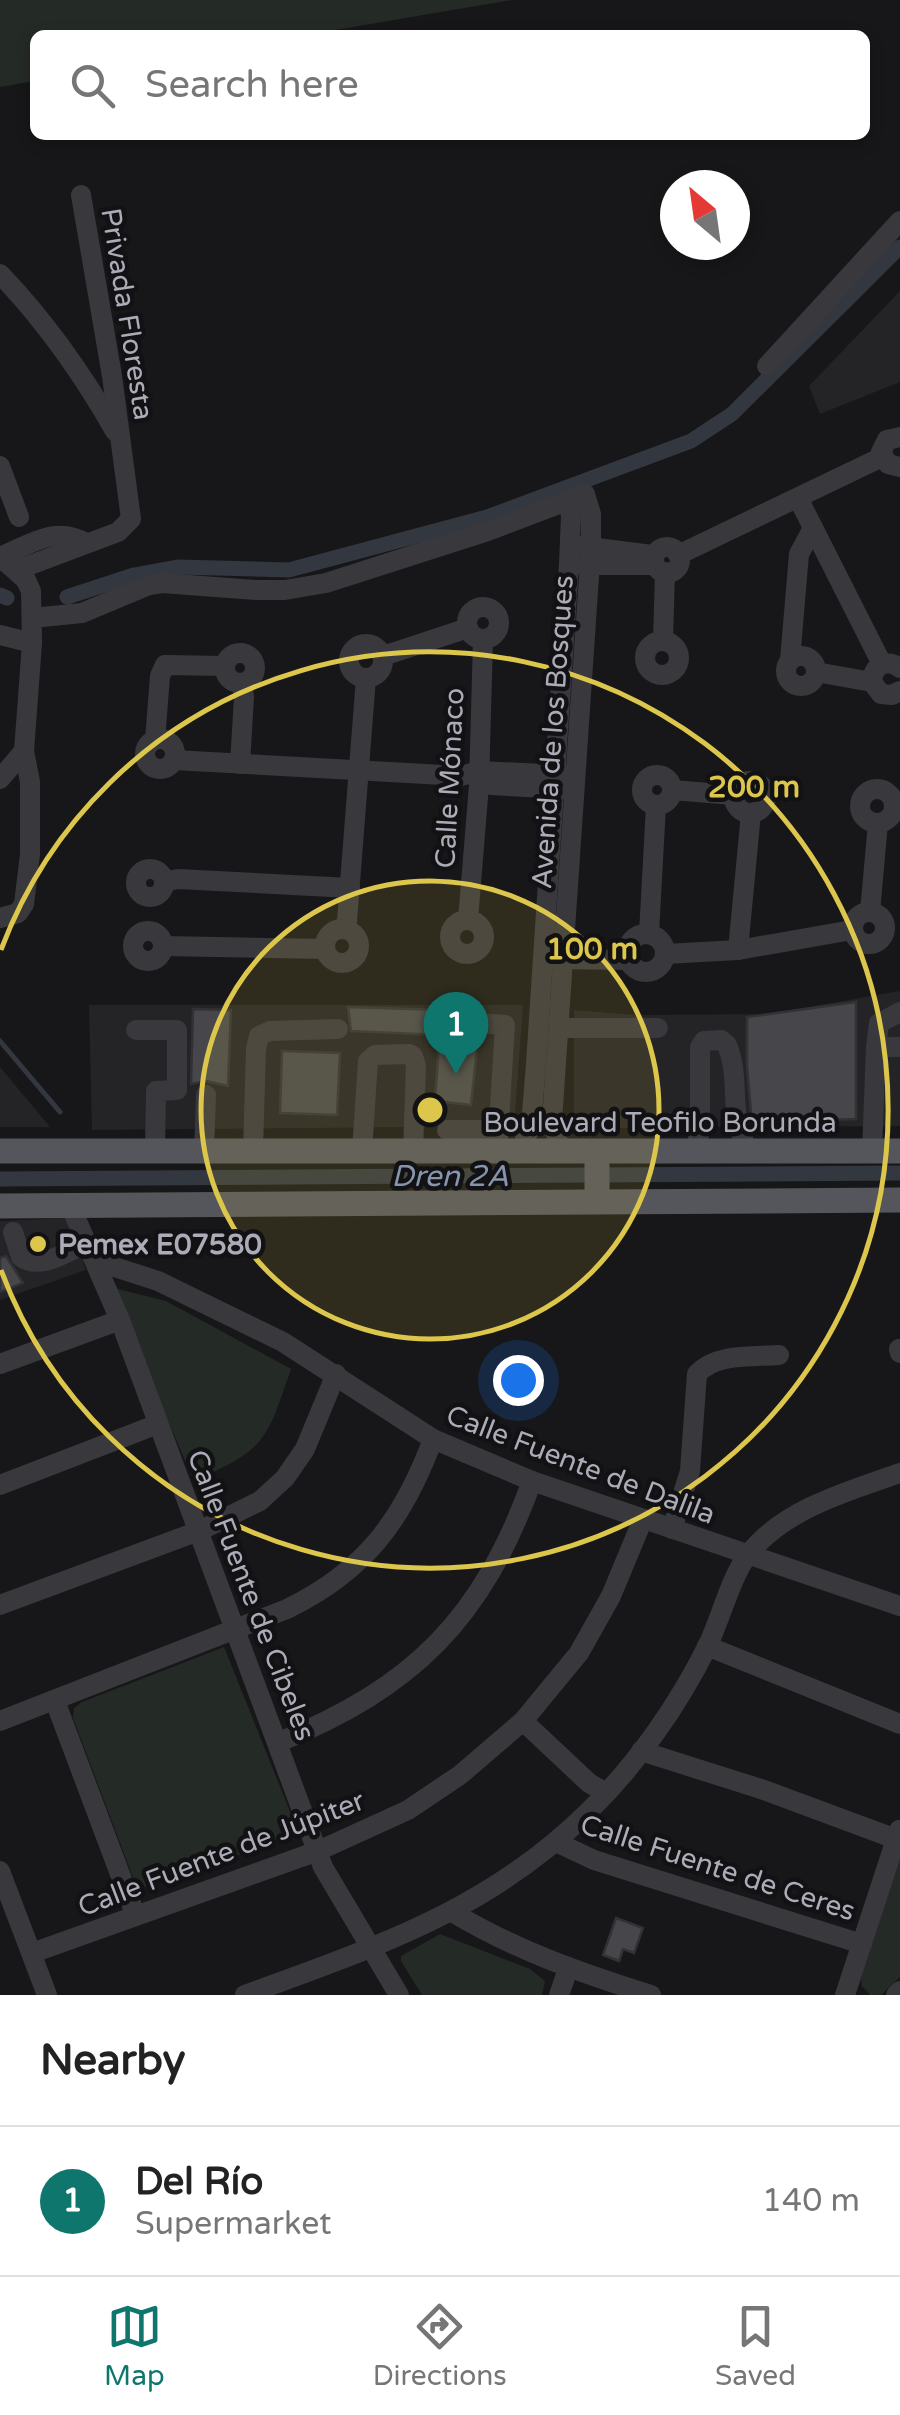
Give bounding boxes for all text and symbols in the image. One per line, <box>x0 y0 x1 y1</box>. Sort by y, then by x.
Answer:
search box <box>30 30 870 140</box>
icon: search <box>65 58 120 113</box>
text: Search here <box>145 62 359 108</box>
north arrow <box>660 170 750 260</box>
street label: Privada Floresta <box>93 206 161 423</box>
street label: Avenida de los Bosques <box>525 574 581 890</box>
street label: Calle Mónaco <box>428 687 472 869</box>
text: 200 m <box>708 769 800 806</box>
text: 100 m <box>546 931 638 968</box>
pin: 1 <box>424 992 488 1074</box>
centre of rings <box>412 1092 448 1128</box>
street label: Boulevard Teofilo Borunda <box>483 1106 837 1140</box>
water label: Dren 2A <box>391 1158 509 1195</box>
place label: Pemex E07580 <box>58 1228 262 1262</box>
marker: Pemex E07580 <box>27 1233 49 1255</box>
your location <box>493 1355 544 1406</box>
street label: Calle Fuente de Dalila <box>441 1398 720 1532</box>
street label: Calle Fuente de Cibeles <box>180 1445 322 1745</box>
street label: Calle Fuente de Júpiter <box>73 1783 370 1924</box>
street label: Calle Fuente de Ceres <box>576 1807 859 1928</box>
text: Nearby <box>40 2035 185 2086</box>
text: Del Río <box>135 2159 263 2205</box>
text: 1 <box>62 2182 83 2220</box>
text: 140 m <box>762 2182 860 2220</box>
text: Supermarket <box>135 2205 332 2243</box>
tab: Map <box>104 2299 165 2393</box>
tab: Directions <box>373 2299 507 2393</box>
tab: Saved <box>715 2299 796 2393</box>

